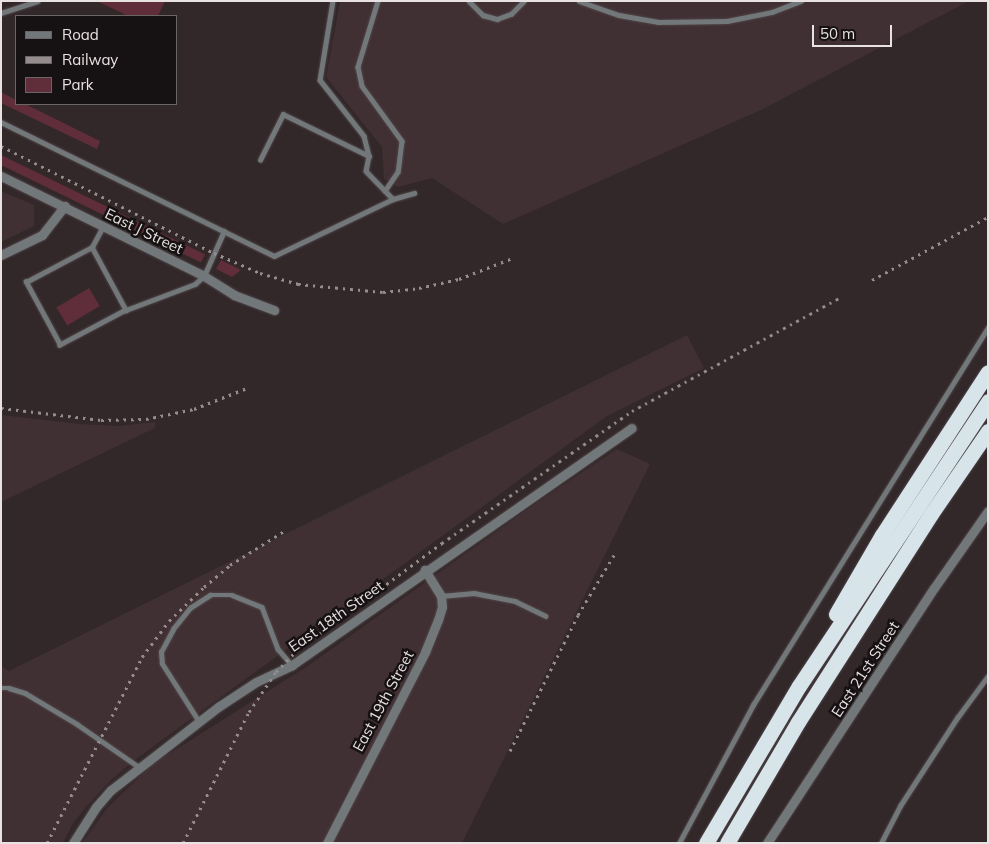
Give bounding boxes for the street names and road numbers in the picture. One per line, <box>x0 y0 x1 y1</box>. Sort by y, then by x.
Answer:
street label: East J Street <box>102 204 186 258</box>
street label: East 18th Street <box>285 577 387 655</box>
street label: East 21st Street <box>827 618 903 720</box>
street label: East 19th Street <box>349 647 417 755</box>

